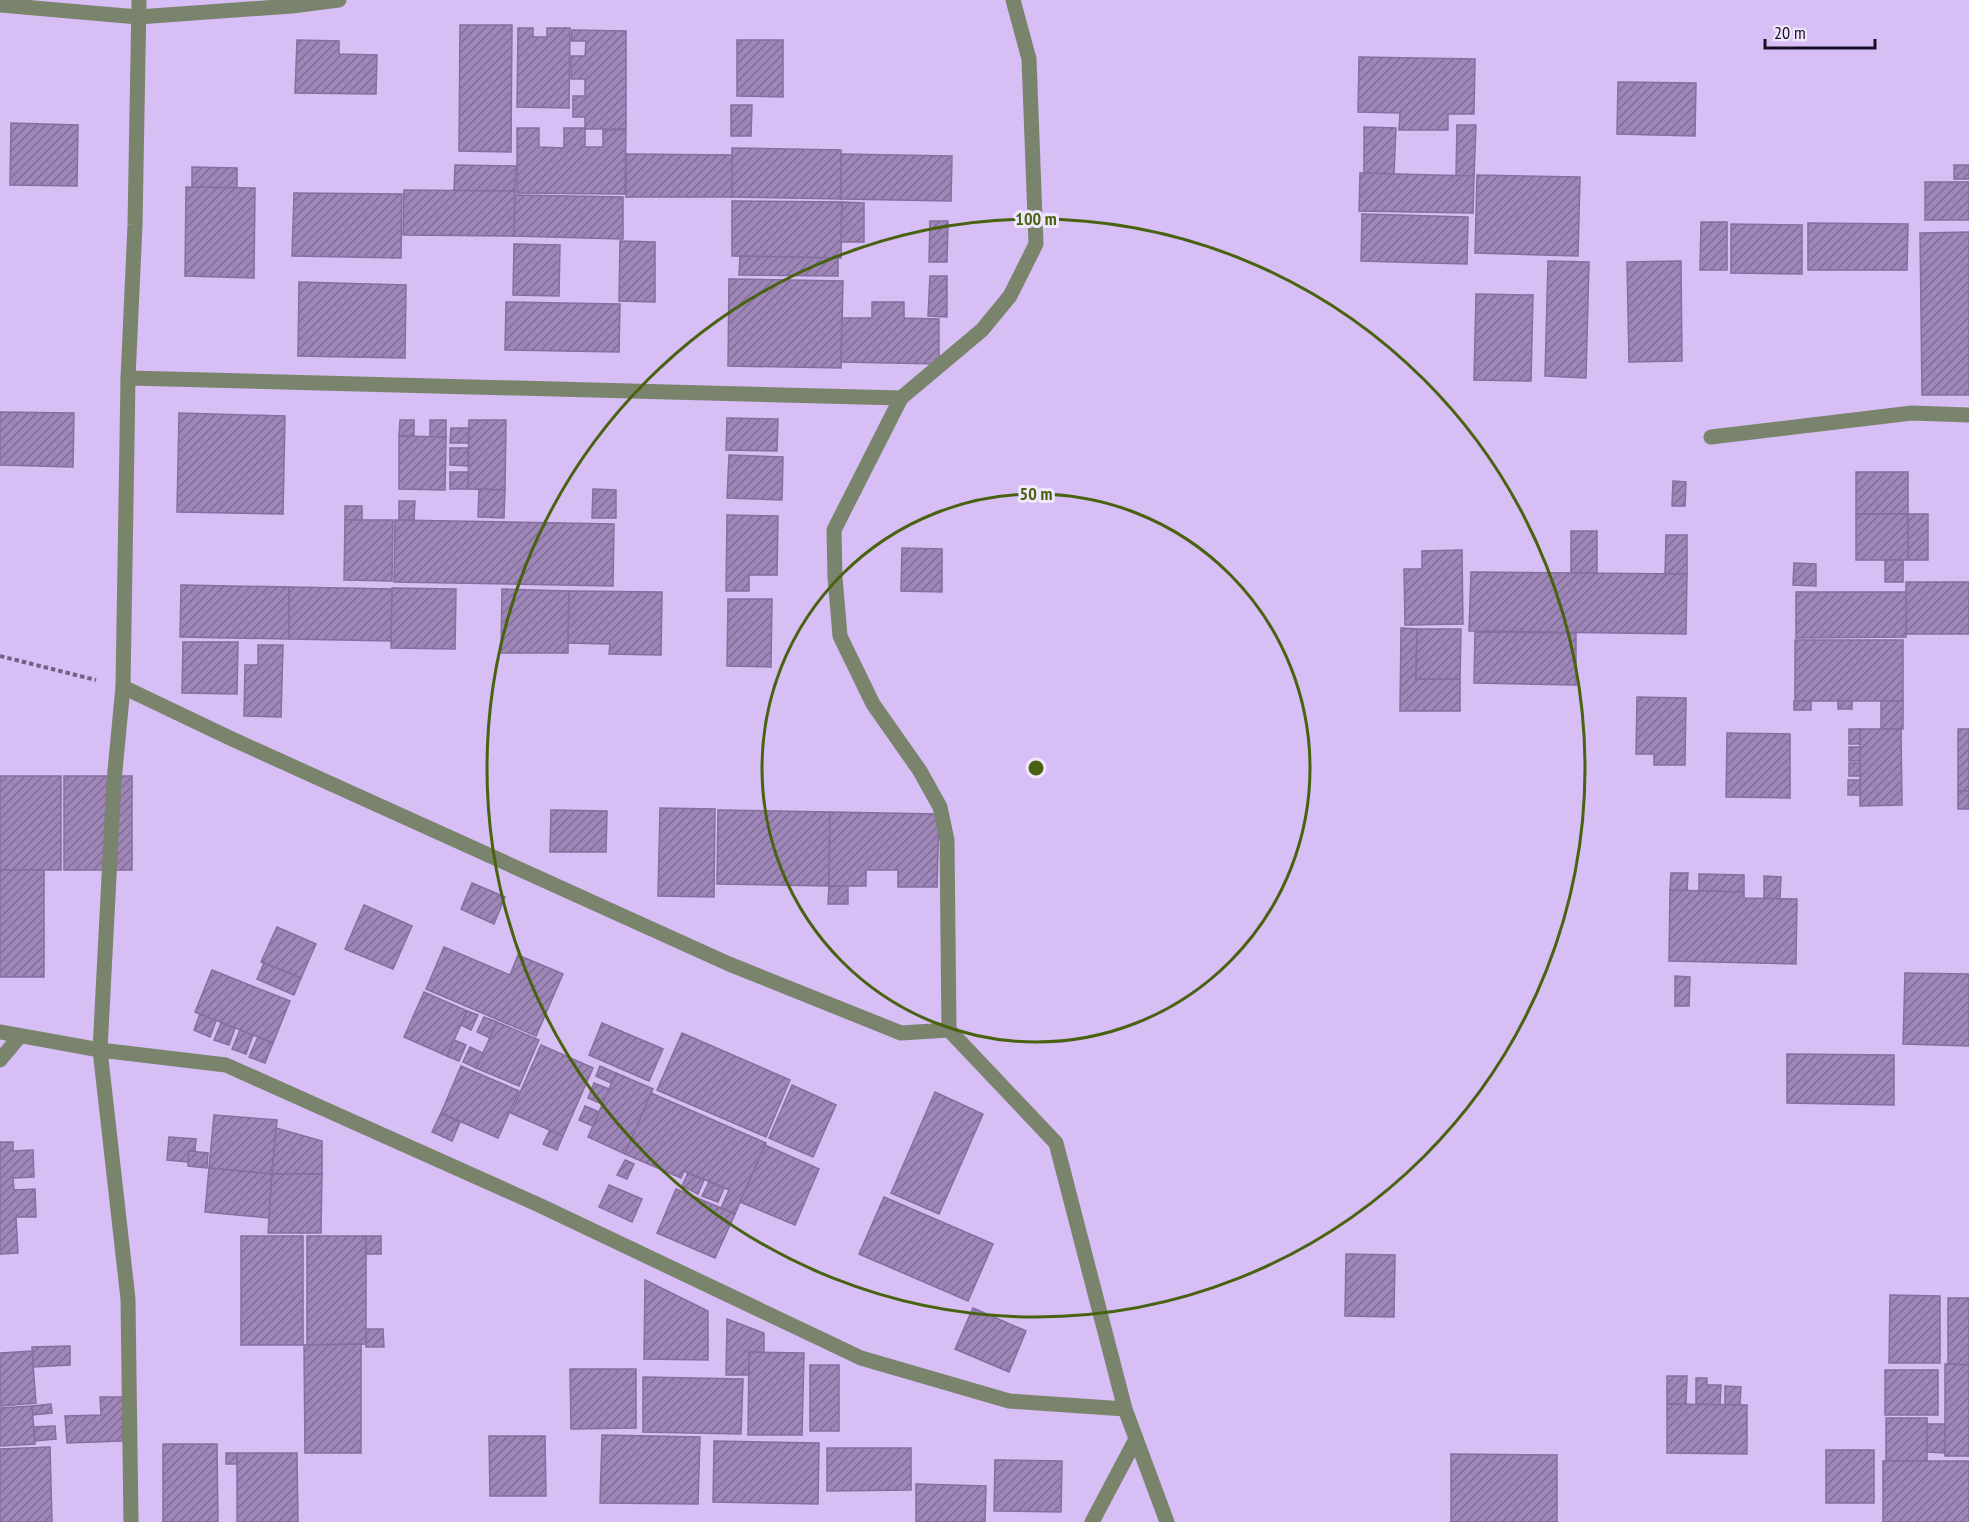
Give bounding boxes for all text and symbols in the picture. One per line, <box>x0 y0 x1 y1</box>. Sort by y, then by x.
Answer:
scale bar <box>1765 12 1874 50</box>
text: 20 m <box>1774 21 1806 44</box>
text: 100 m <box>1015 207 1057 230</box>
text: 50 m <box>1020 482 1052 505</box>
centre of rings <box>1026 758 1046 778</box>

